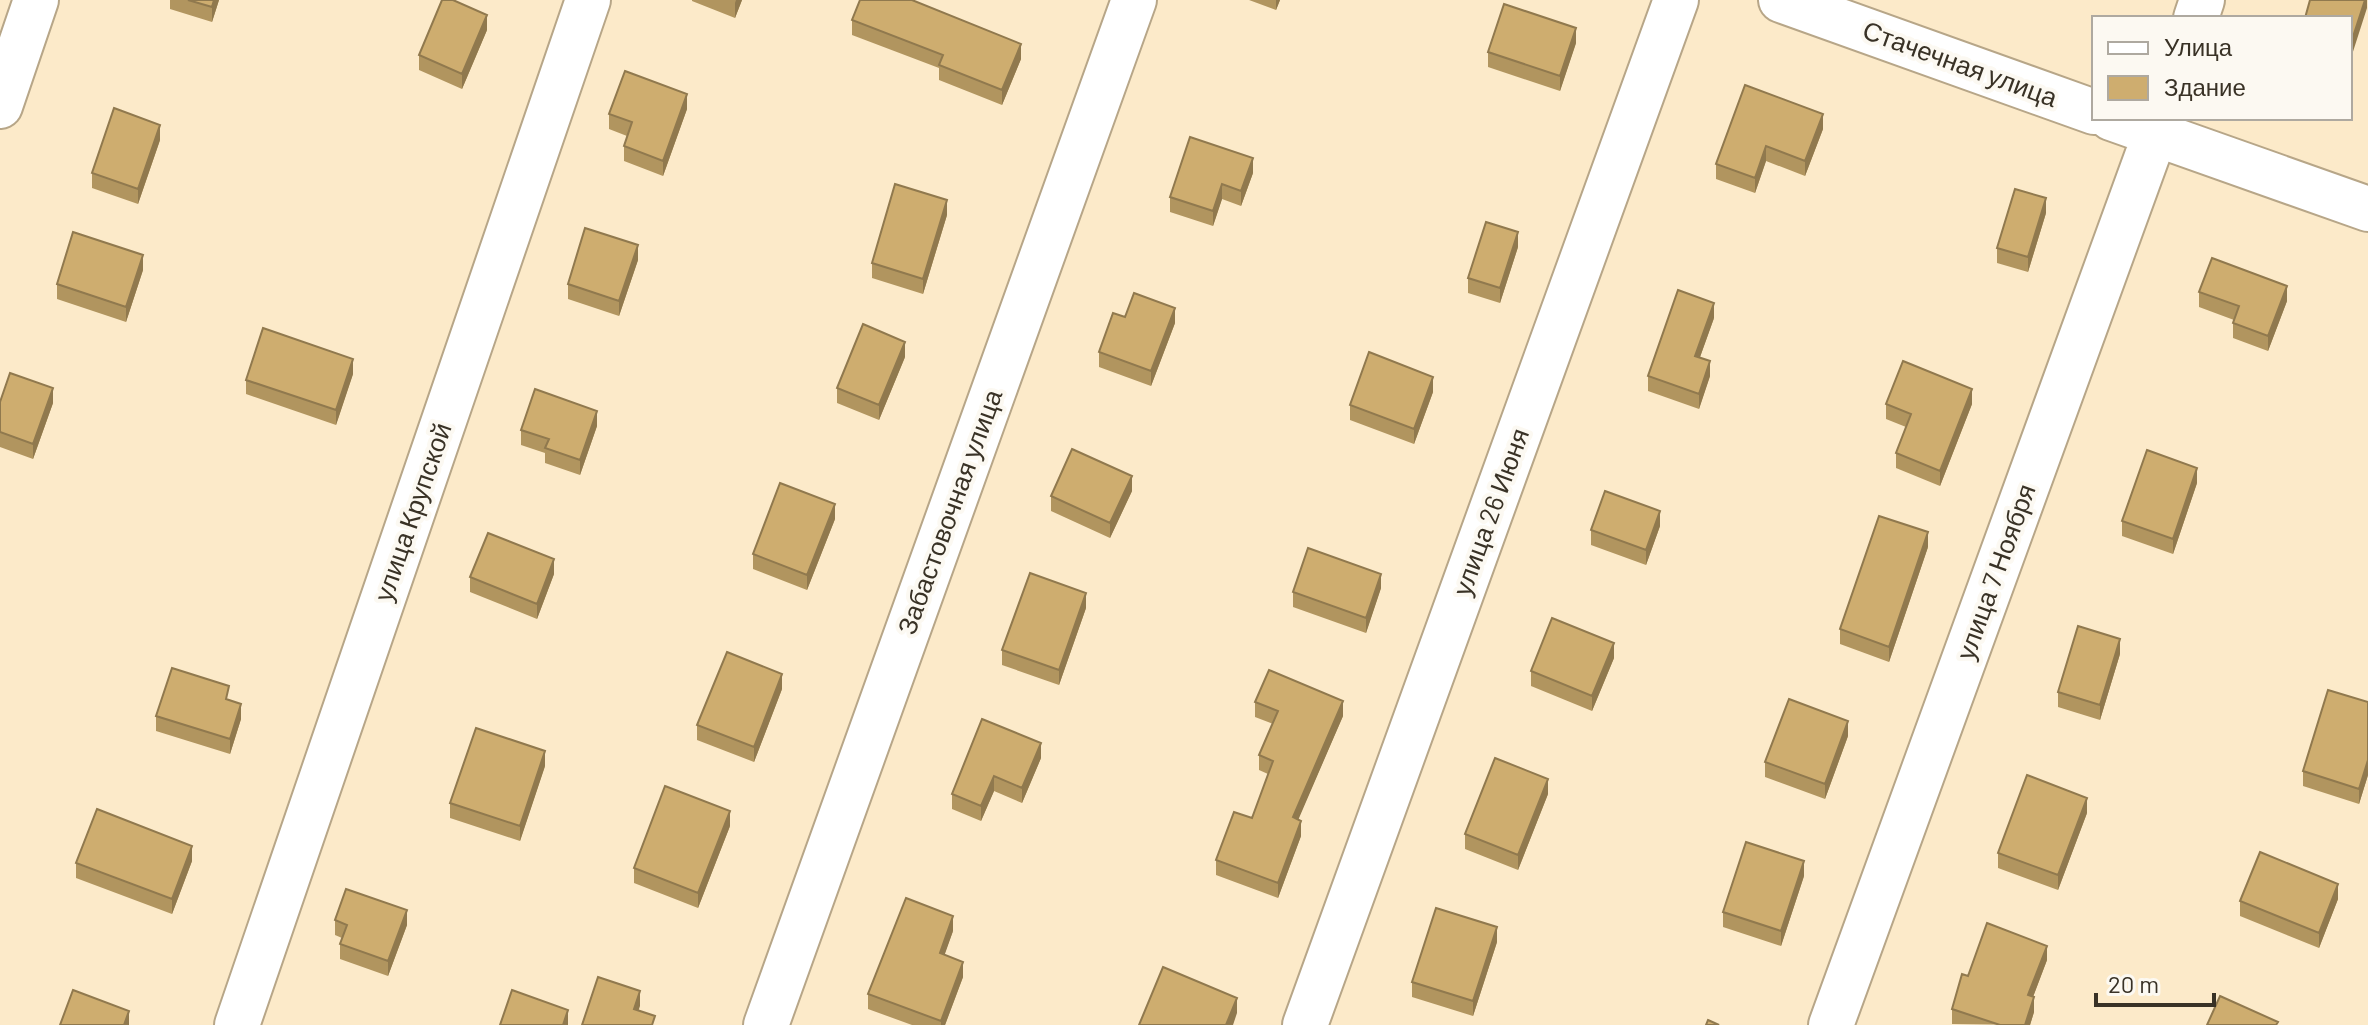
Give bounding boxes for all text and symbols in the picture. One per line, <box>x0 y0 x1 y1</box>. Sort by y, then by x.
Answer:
street label: Стачечная улица <box>1859 13 2062 112</box>
legend <box>2092 16 2352 120</box>
text: Улица <box>2164 32 2233 61</box>
text: Здание <box>2164 72 2246 101</box>
street label: Забастовочная улица <box>890 384 1008 638</box>
street label: улица Крупской <box>367 418 457 605</box>
street label: улица 26 Июня <box>1445 424 1534 599</box>
street label: улица 7 Ноября <box>1948 479 2041 664</box>
scale bar <box>2096 957 2214 1007</box>
text: 20 m <box>2108 969 2159 998</box>

